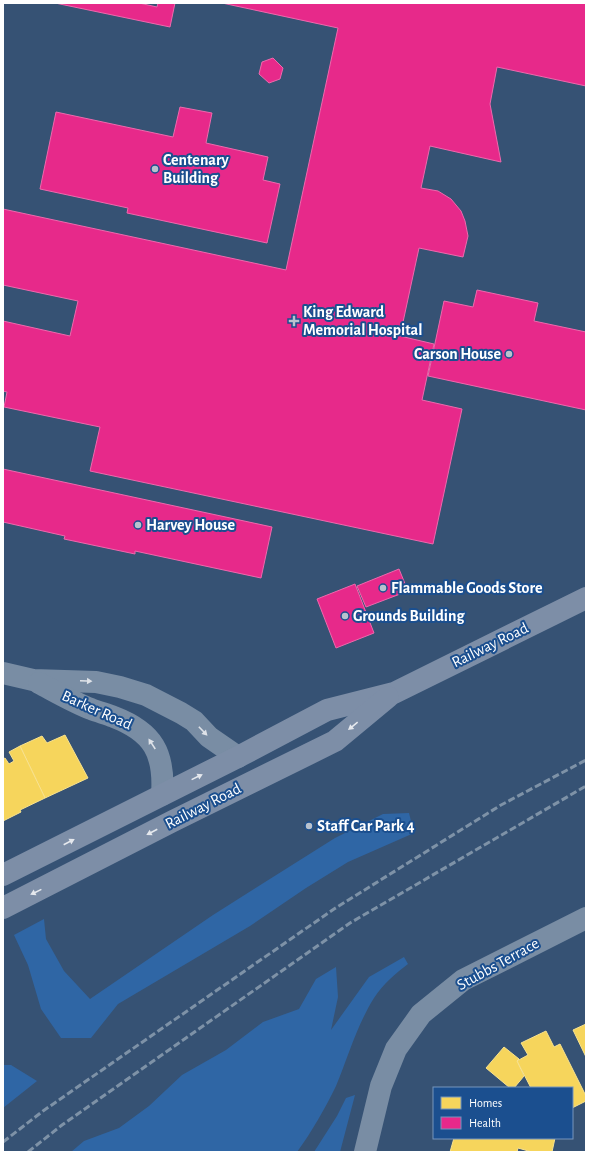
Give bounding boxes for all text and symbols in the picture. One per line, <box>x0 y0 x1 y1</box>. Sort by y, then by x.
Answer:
place label: Centenary Building <box>163 152 230 186</box>
marker: Centenary Building <box>150 164 160 174</box>
place label: King Edward Memorial Hospital <box>303 304 422 338</box>
marker: King Edward Memorial Hospital <box>288 315 300 327</box>
place label: Carson House <box>414 346 501 362</box>
marker: Carson House <box>504 349 514 359</box>
place label: Harvey House <box>146 517 235 534</box>
marker: Harvey House <box>133 520 143 530</box>
place label: Flammable Goods Store <box>391 580 543 596</box>
marker: Flammable Goods Store <box>378 583 388 593</box>
place label: Grounds Building <box>353 608 465 624</box>
marker: Grounds Building <box>340 611 350 621</box>
street label: Railway Road <box>449 620 531 671</box>
one-way arrow <box>80 678 92 685</box>
street label: Barker Road <box>59 687 135 733</box>
one-way arrow <box>347 722 358 731</box>
one-way arrow <box>198 726 208 736</box>
one-way arrow <box>148 739 156 749</box>
one-way arrow <box>191 774 203 780</box>
street label: Railway Road <box>162 780 244 833</box>
place label: Staff Car Park 4 <box>317 818 415 834</box>
marker: Staff Car Park 4 <box>304 821 314 831</box>
one-way arrow <box>146 829 157 835</box>
one-way arrow <box>63 839 74 845</box>
one-way arrow <box>30 889 42 895</box>
street label: Stubbs Terrace <box>454 935 542 993</box>
legend <box>433 1087 573 1139</box>
text: Homes <box>469 1097 502 1109</box>
text: Health <box>469 1117 501 1129</box>

